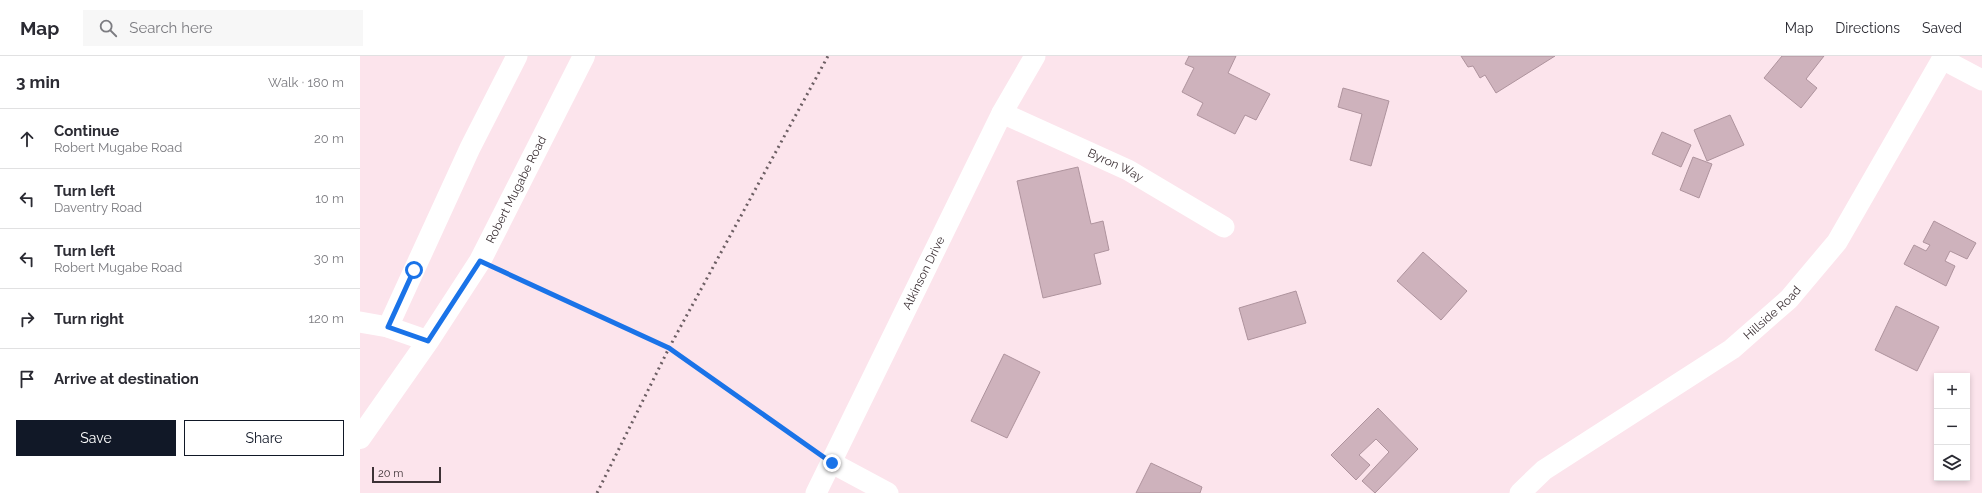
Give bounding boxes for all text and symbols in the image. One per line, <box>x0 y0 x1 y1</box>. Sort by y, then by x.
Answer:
search box <box>83 10 363 46</box>
text: Map <box>20 17 59 39</box>
icon: search <box>97 17 119 39</box>
text: Search here <box>129 19 213 37</box>
text: Map <box>1785 20 1813 36</box>
text: Directions <box>1835 20 1900 36</box>
text: Saved <box>1922 20 1962 36</box>
text: 3 min <box>16 72 60 92</box>
text: Walk · 180 m <box>268 75 344 90</box>
text: Continue <box>54 122 119 140</box>
icon: ahead <box>16 128 38 150</box>
text: 20 m <box>314 131 344 146</box>
street label: Robert Mugabe Road <box>483 134 549 246</box>
text: Robert Mugabe Road <box>54 140 182 155</box>
street label: Byron Way <box>1086 146 1146 185</box>
text: Turn left <box>54 182 115 200</box>
icon: left <box>16 188 38 210</box>
text: 10 m <box>315 191 344 206</box>
text: Daventry Road <box>54 200 142 215</box>
street label: Atkinson Drive <box>900 234 947 312</box>
text: Turn left <box>54 242 115 260</box>
icon: left <box>16 248 38 270</box>
text: 30 m <box>314 251 344 266</box>
text: Robert Mugabe Road <box>54 260 182 275</box>
route start <box>405 261 423 279</box>
street label: Hillside Road <box>1741 283 1804 343</box>
icon: right <box>16 308 38 330</box>
text: Turn right <box>54 310 124 328</box>
text: 120 m <box>308 311 344 326</box>
icon: arrive <box>16 368 38 390</box>
text: Arrive at destination <box>54 370 199 388</box>
map controls <box>1934 373 1970 481</box>
button: + <box>1934 373 1970 409</box>
button: − <box>1934 409 1970 445</box>
button: Save <box>16 420 176 456</box>
button: Share <box>184 420 344 456</box>
button: layers <box>1934 445 1970 481</box>
route end <box>823 454 841 472</box>
scale bar <box>372 465 441 484</box>
text: 20 m <box>378 467 403 480</box>

